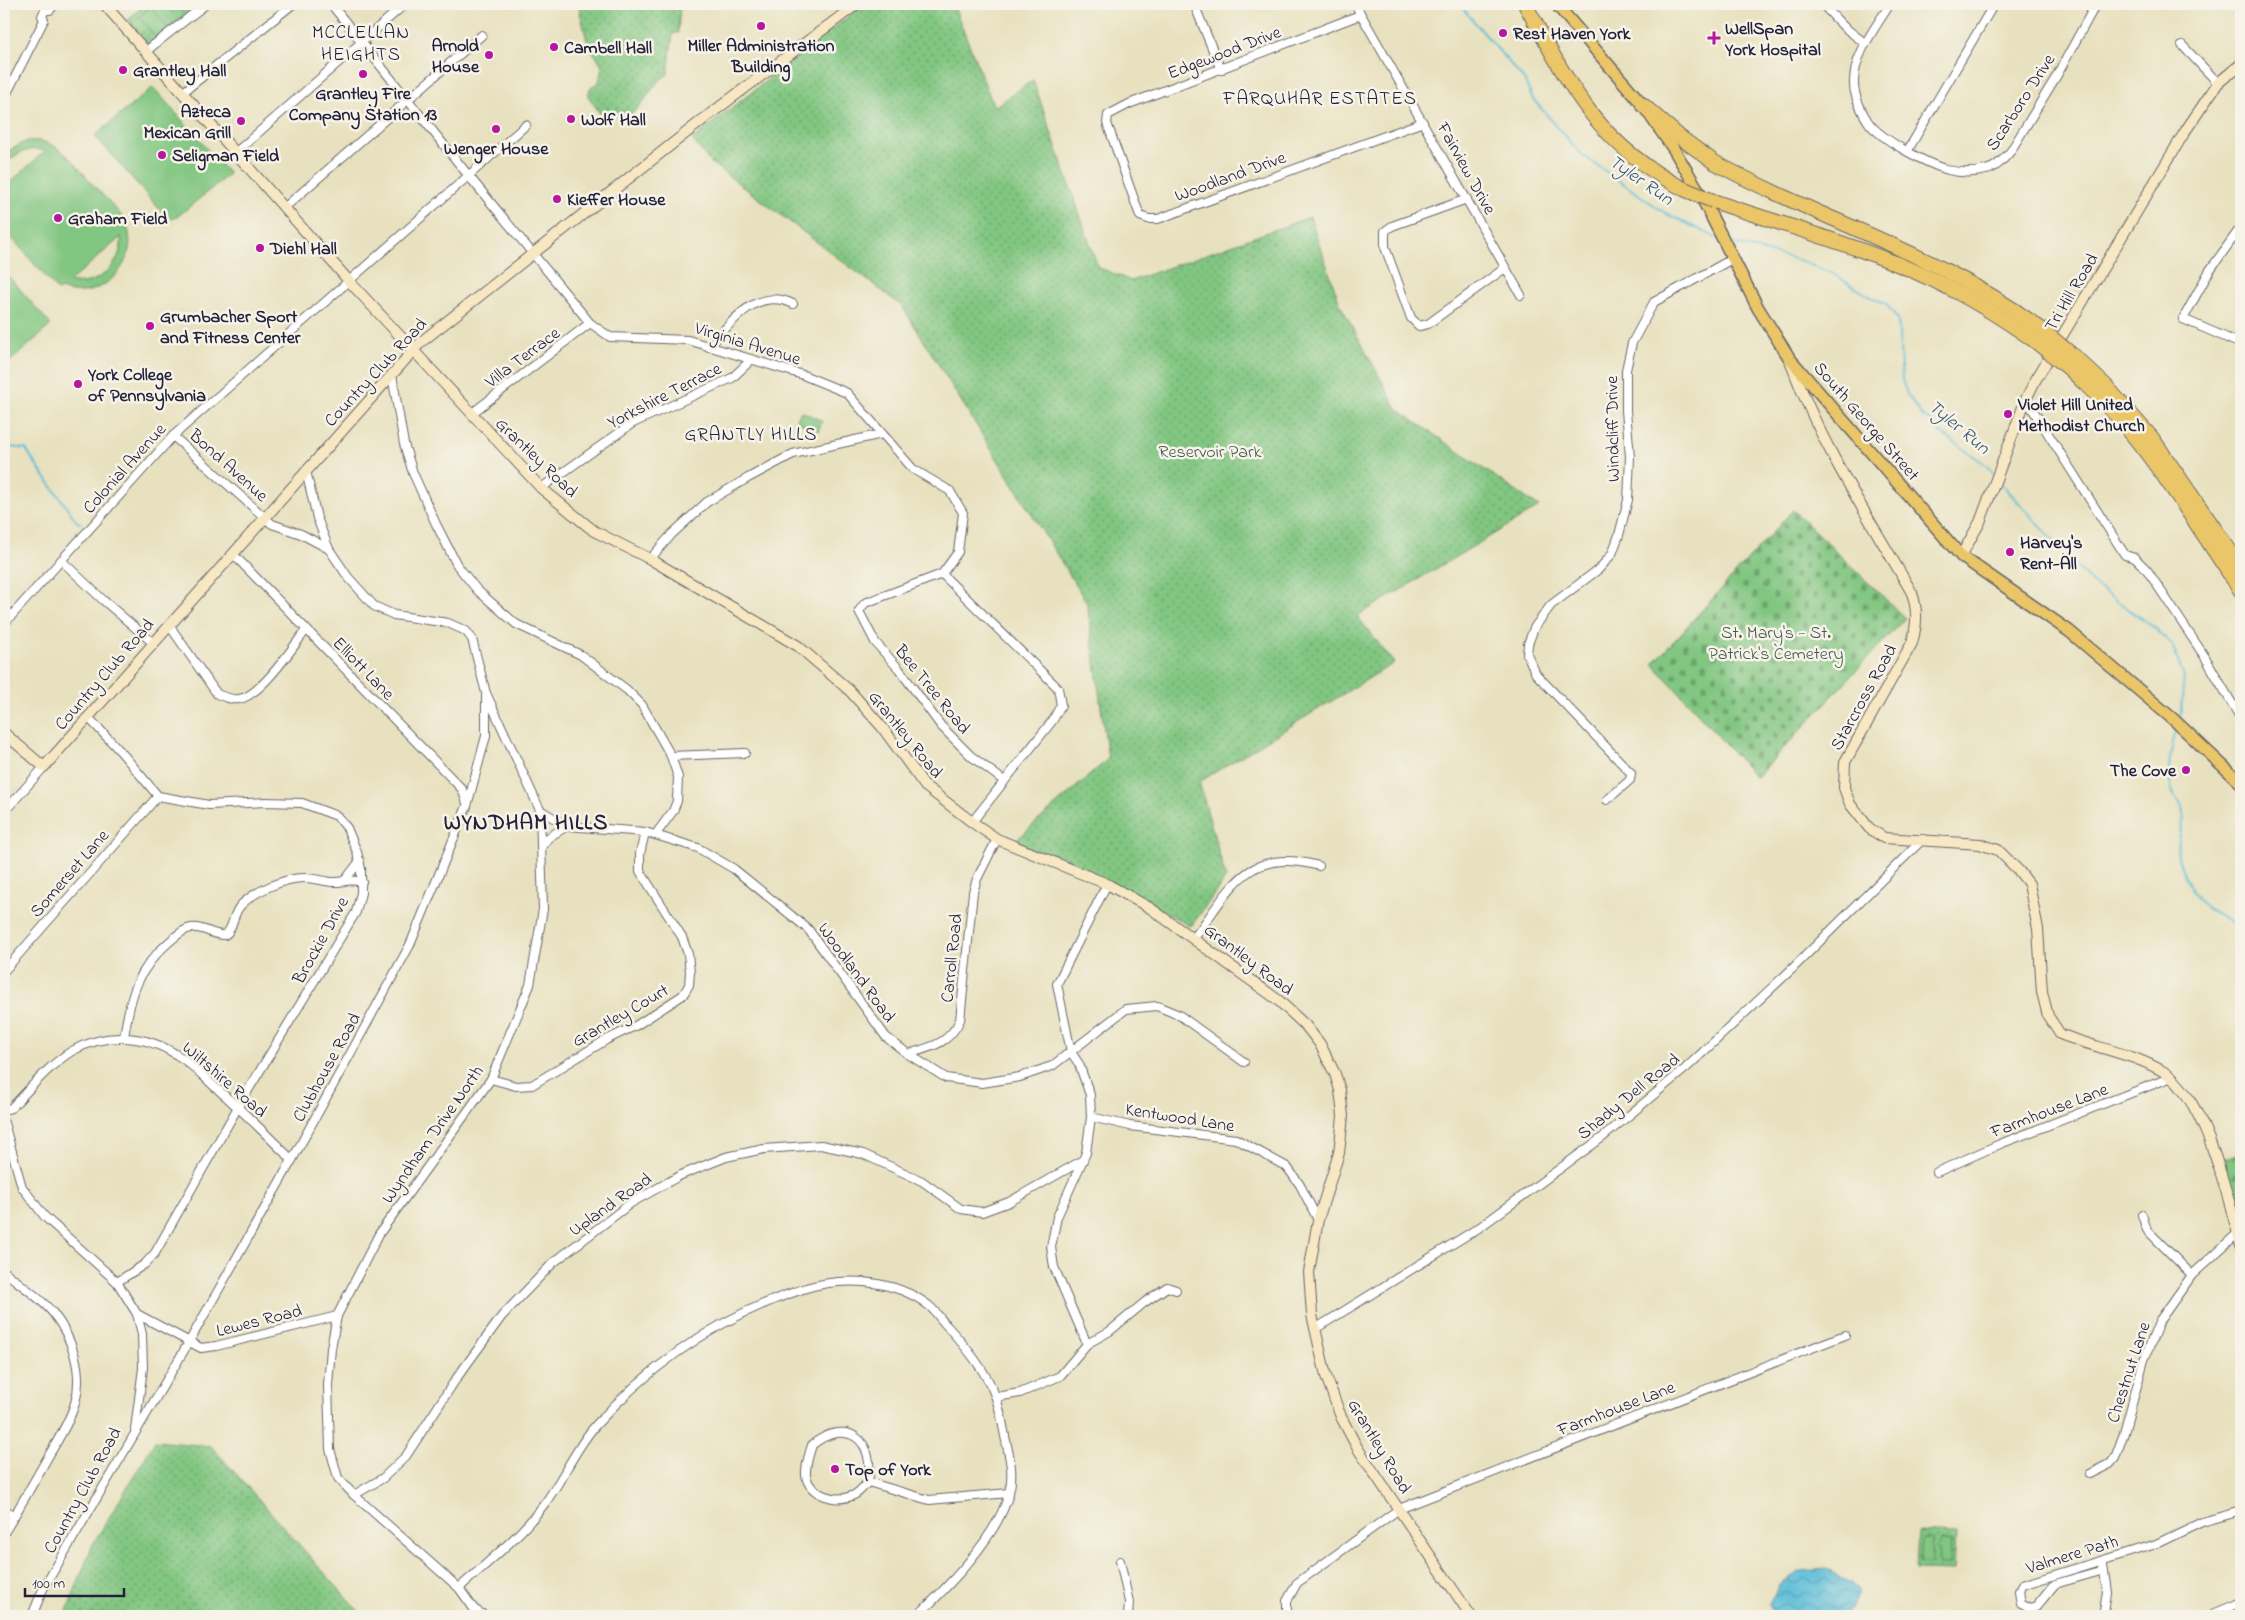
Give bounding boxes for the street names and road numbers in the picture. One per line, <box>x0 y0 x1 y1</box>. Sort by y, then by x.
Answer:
street label: Edgewood Drive <box>1164 20 1286 88</box>
street label: Scarboro Drive <box>1981 49 2063 157</box>
street label: Fairview Drive <box>1429 117 1502 221</box>
street label: Woodland Drive <box>1171 145 1291 210</box>
street label: Tri Hill Road <box>2039 249 2106 337</box>
street label: Country Club Road <box>319 313 434 434</box>
street label: Virginia Avenue <box>690 316 805 375</box>
street label: Villa Terrace <box>479 321 567 396</box>
street label: Yorkshire Terrace <box>603 356 727 437</box>
street label: South George Street <box>1806 357 1925 488</box>
street label: Windcliff Drive <box>1600 375 1628 482</box>
street label: Grantley Road <box>488 412 583 505</box>
street label: Colonial Avenue <box>78 417 174 520</box>
street label: Bond Avenue <box>182 423 274 510</box>
street label: Country Club Road <box>50 614 162 737</box>
street label: Elliott Lane <box>326 632 400 708</box>
street label: Bee Tree Road <box>887 639 976 741</box>
street label: Starcross Road <box>1825 640 1905 756</box>
street label: Grantley Road <box>861 686 948 785</box>
street label: Somerset Lane <box>25 824 117 924</box>
street label: Brockie Drive <box>287 892 357 990</box>
street label: Carroll Road <box>935 912 971 1004</box>
street label: Woodland Road <box>810 918 901 1029</box>
street label: Grantley Road <box>1198 918 1298 1003</box>
street label: Grantley Court <box>568 978 674 1055</box>
street label: Clubhouse Road <box>287 1009 368 1127</box>
street label: Wiltshire Road <box>175 1036 272 1125</box>
street label: Shady Dell Road <box>1572 1048 1686 1147</box>
street label: Wyndham Drive North <box>376 1061 491 1210</box>
street label: Farmhouse Lane <box>1986 1077 2113 1147</box>
street label: Kentwood Lane <box>1123 1098 1237 1141</box>
street label: Upland Road <box>564 1167 658 1244</box>
street label: Lewes Road <box>214 1299 305 1345</box>
street label: Chestnut Lane <box>2101 1318 2159 1426</box>
street label: Farmhouse Lane <box>1553 1375 1680 1445</box>
street label: Grantley Road <box>1340 1395 1417 1499</box>
street label: Country Club Road <box>38 1423 129 1559</box>
street label: Valmere Path <box>2022 1530 2122 1583</box>

